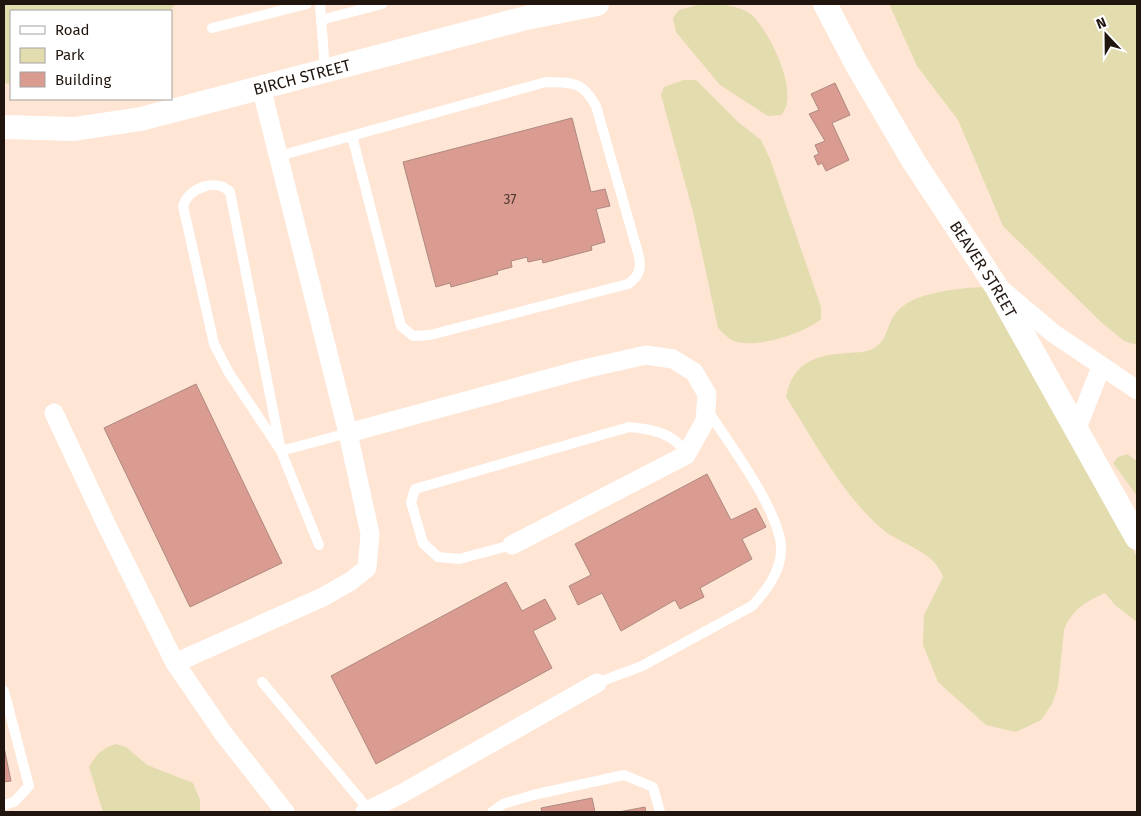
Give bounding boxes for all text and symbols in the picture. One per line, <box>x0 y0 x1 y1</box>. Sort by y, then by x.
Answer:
legend <box>10 10 172 100</box>
north arrow <box>1081 10 1131 60</box>
text: N <box>1094 14 1109 33</box>
text: Road <box>55 21 90 39</box>
text: Park <box>55 46 85 64</box>
street label: BIRCH STREET <box>251 55 353 99</box>
text: Building <box>55 71 111 89</box>
house number: 37 <box>503 191 517 208</box>
street label: BEAVER STREET <box>946 217 1021 321</box>

